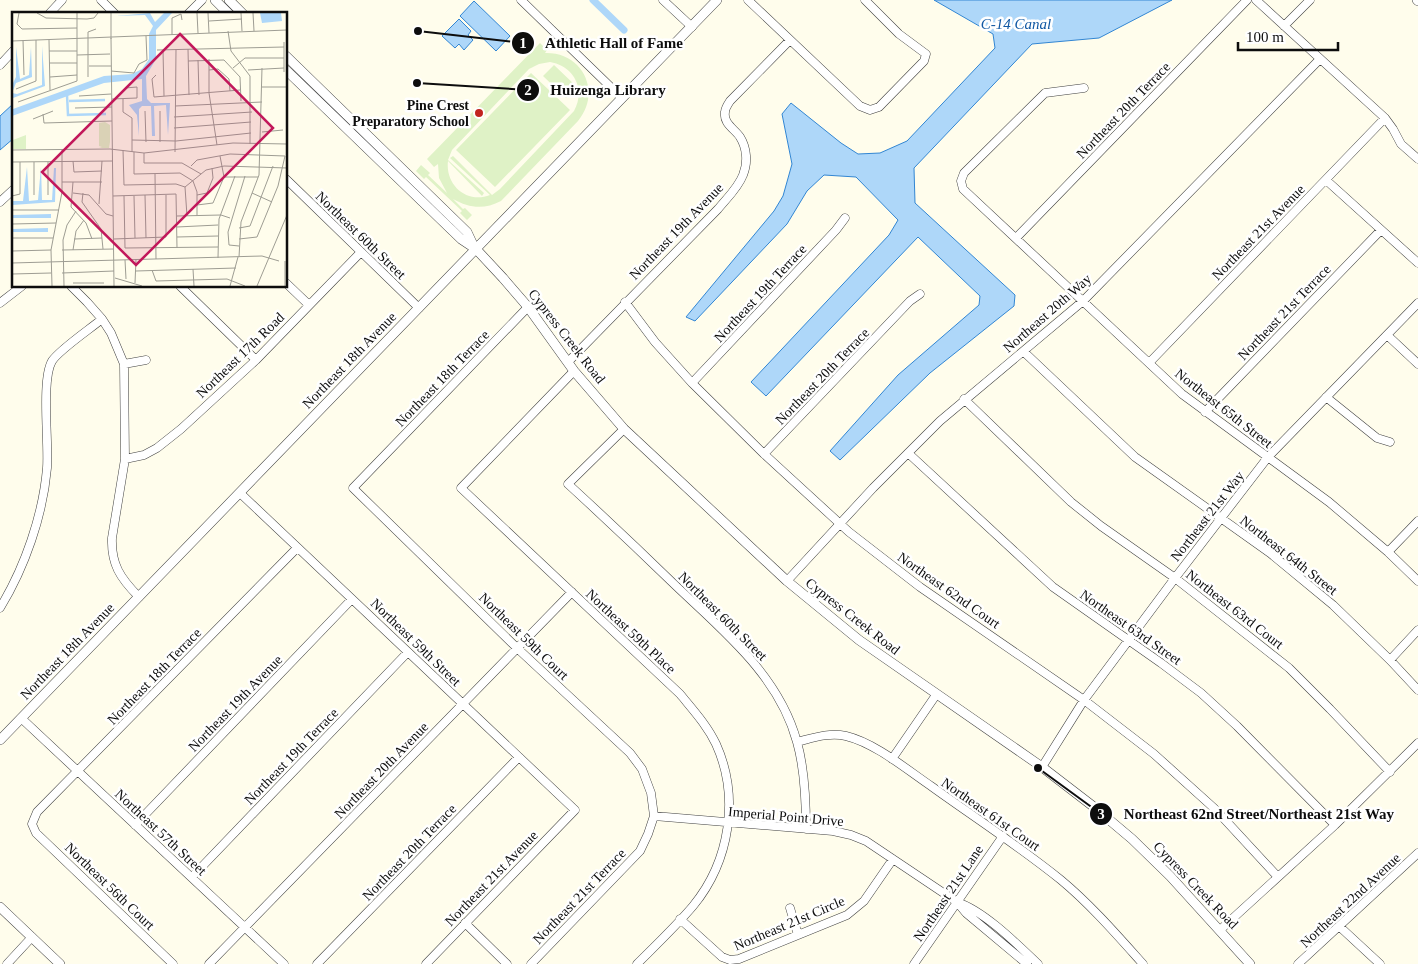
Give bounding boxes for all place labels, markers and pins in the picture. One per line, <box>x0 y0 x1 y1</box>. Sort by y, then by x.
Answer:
callout: Athletic Hall of Fame <box>510 28 693 58</box>
callout: Huizenga Library <box>516 75 676 105</box>
place label: Pine Crest Preparatory School <box>352 98 469 129</box>
marker: Pine Crest Preparatory School <box>473 107 485 119</box>
callout: Northeast 62nd Street/Northeast 21st Way <box>1089 799 1404 829</box>

